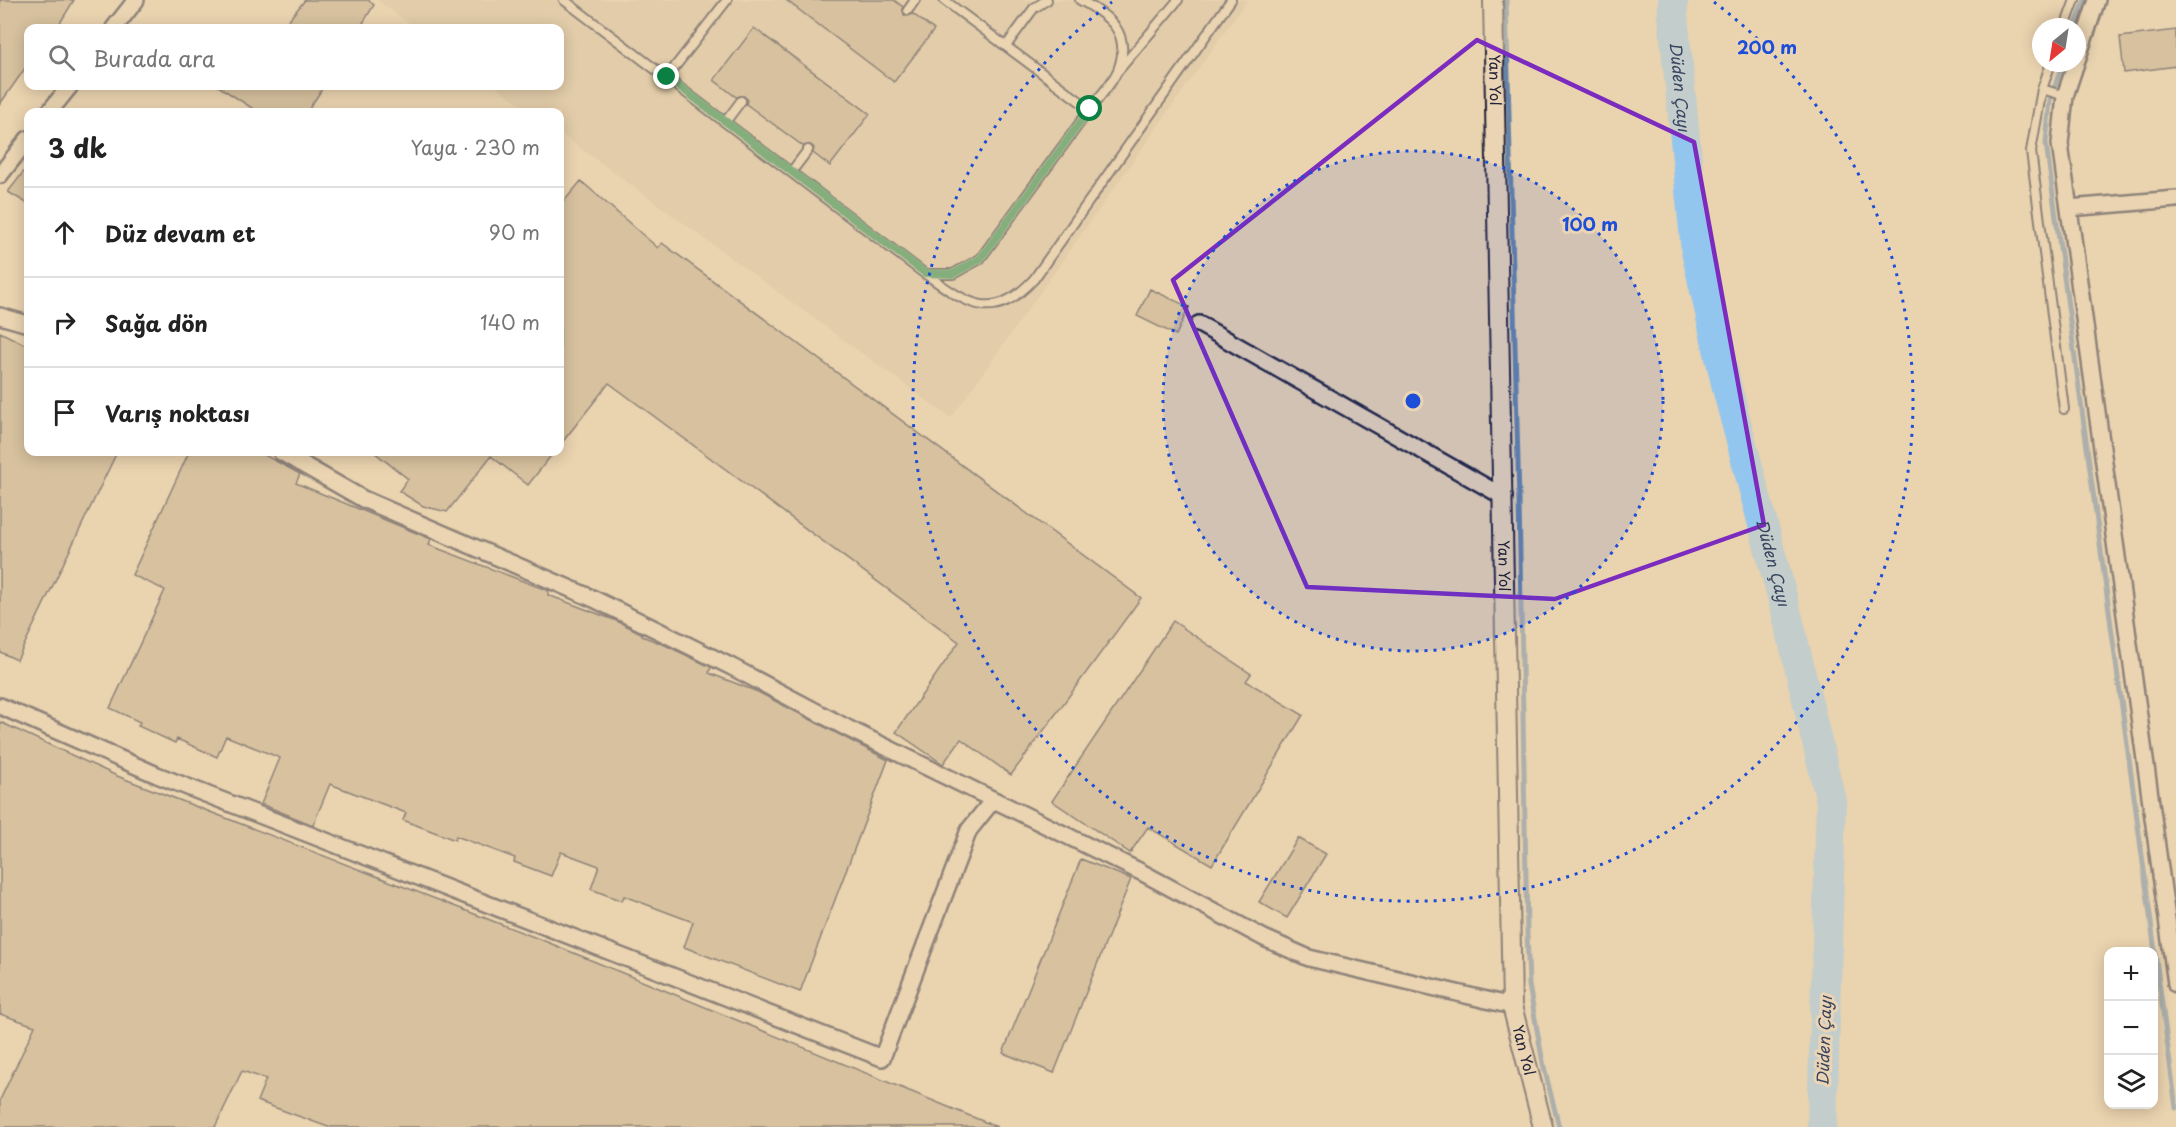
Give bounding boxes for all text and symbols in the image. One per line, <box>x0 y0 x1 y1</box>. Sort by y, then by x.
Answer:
north arrow <box>2032 18 2086 72</box>
search box <box>24 24 564 90</box>
text: 200 m <box>1737 33 1797 60</box>
icon: search <box>45 41 78 74</box>
text: Burada ara <box>93 41 215 74</box>
water label: Düden Çayı <box>1665 41 1697 134</box>
street label: Yan Yol <box>1484 54 1508 106</box>
route end <box>653 63 679 89</box>
route start <box>1076 95 1102 121</box>
text: 3 dk <box>48 128 107 167</box>
text: Yaya · 230 m <box>411 132 540 162</box>
text: 100 m <box>1562 210 1618 237</box>
icon: ahead <box>48 216 81 249</box>
text: Düz devam et <box>105 216 256 249</box>
text: 90 m <box>489 217 540 247</box>
icon: right <box>48 306 81 339</box>
text: Sağa dön <box>105 306 208 339</box>
text: 140 m <box>480 307 540 337</box>
centre of rings <box>1403 391 1423 411</box>
icon: arrive <box>48 396 81 429</box>
text: Varış noktası <box>105 396 250 429</box>
water label: Düden Çayı <box>1751 516 1798 610</box>
street label: Yan Yol <box>1493 540 1517 592</box>
map controls <box>2104 947 2158 1109</box>
button: + <box>2104 947 2158 1001</box>
water label: Düden Çayı <box>1809 994 1837 1086</box>
button: − <box>2104 1001 2158 1055</box>
street label: Yan Yol <box>1507 1022 1542 1078</box>
button: layers <box>2104 1055 2158 1109</box>

